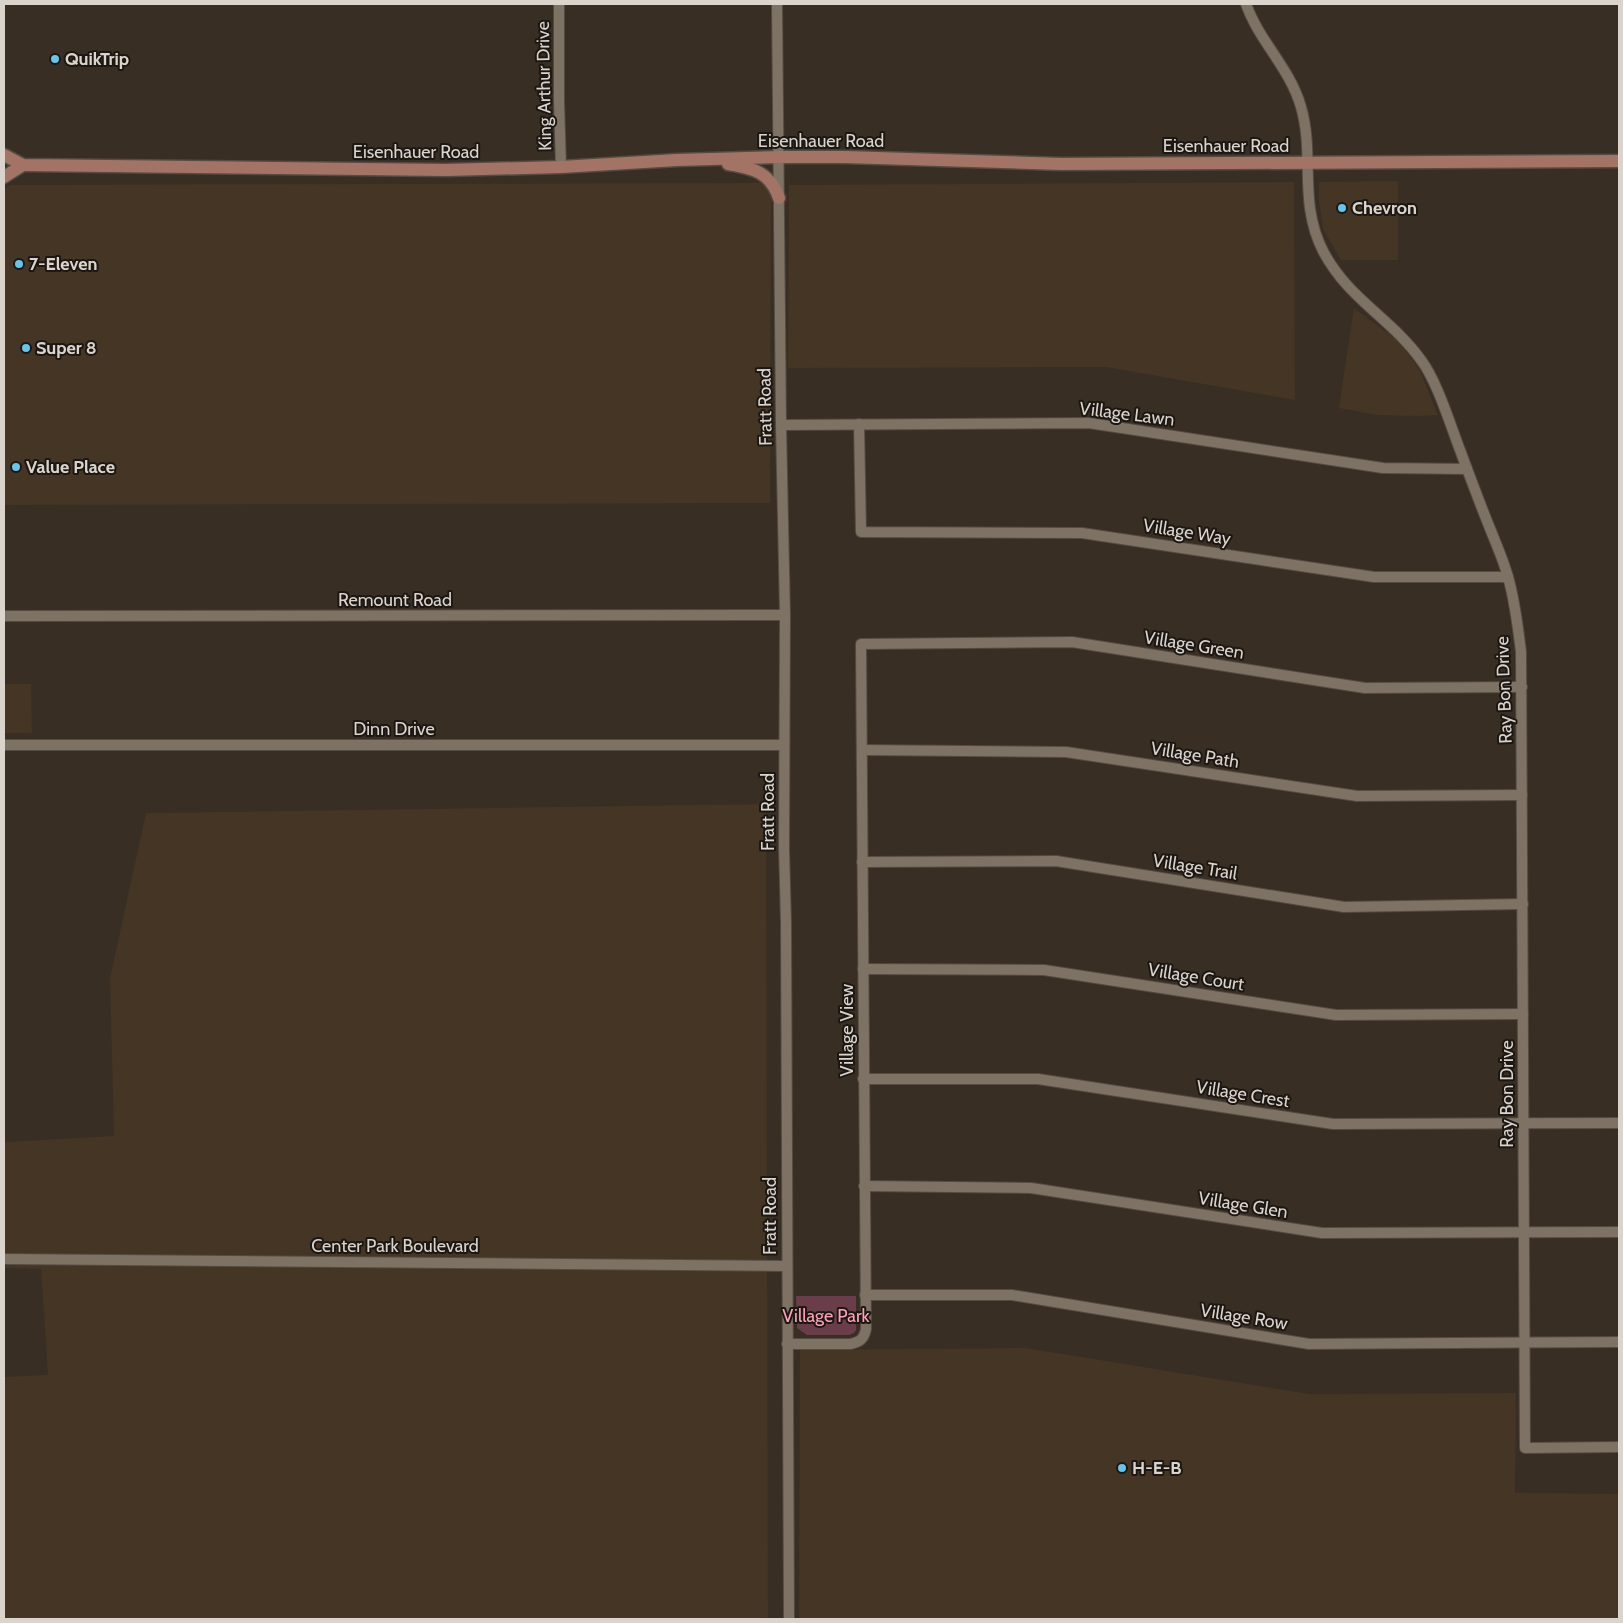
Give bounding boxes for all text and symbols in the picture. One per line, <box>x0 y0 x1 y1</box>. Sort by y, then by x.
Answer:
street label: King Arthur Drive <box>532 21 556 151</box>
place label: QuikTrip <box>65 48 129 70</box>
marker: QuikTrip <box>49 53 61 65</box>
street label: Eisenhauer Road <box>758 130 884 152</box>
street label: Eisenhauer Road <box>1163 135 1289 157</box>
street label: Eisenhauer Road <box>353 141 479 163</box>
place label: Chevron <box>1352 197 1417 219</box>
marker: Chevron <box>1336 202 1348 214</box>
place label: 7-Eleven <box>29 253 97 275</box>
marker: 7-Eleven <box>13 258 25 270</box>
place label: Super 8 <box>36 337 97 359</box>
marker: Super 8 <box>20 342 32 354</box>
street label: Fratt Road <box>753 368 777 446</box>
street label: Village Lawn <box>1078 397 1176 431</box>
place label: Value Place <box>26 456 115 478</box>
marker: Value Place <box>10 461 22 473</box>
street label: Village Way <box>1142 514 1232 550</box>
street label: Remount Road <box>338 589 452 611</box>
street label: Village Green <box>1142 626 1246 664</box>
street label: Ray Bon Drive <box>1491 636 1517 744</box>
street label: Dinn Drive <box>353 718 435 740</box>
street label: Village Path <box>1149 737 1241 773</box>
street label: Fratt Road <box>757 773 779 851</box>
street label: Village Trail <box>1151 849 1240 885</box>
street label: Village Court <box>1146 959 1246 995</box>
street label: Village View <box>836 984 858 1076</box>
street label: Ray Bon Drive <box>1496 1040 1518 1148</box>
street label: Village Crest <box>1195 1076 1291 1112</box>
street label: Fratt Road <box>759 1177 781 1255</box>
street label: Village Glen <box>1197 1187 1289 1223</box>
street label: Center Park Boulevard <box>311 1235 479 1257</box>
street label: Village Row <box>1199 1299 1289 1335</box>
park label: Village Park <box>782 1305 871 1327</box>
place label: H-E-B <box>1132 1457 1182 1479</box>
marker: H-E-B <box>1116 1462 1128 1474</box>

